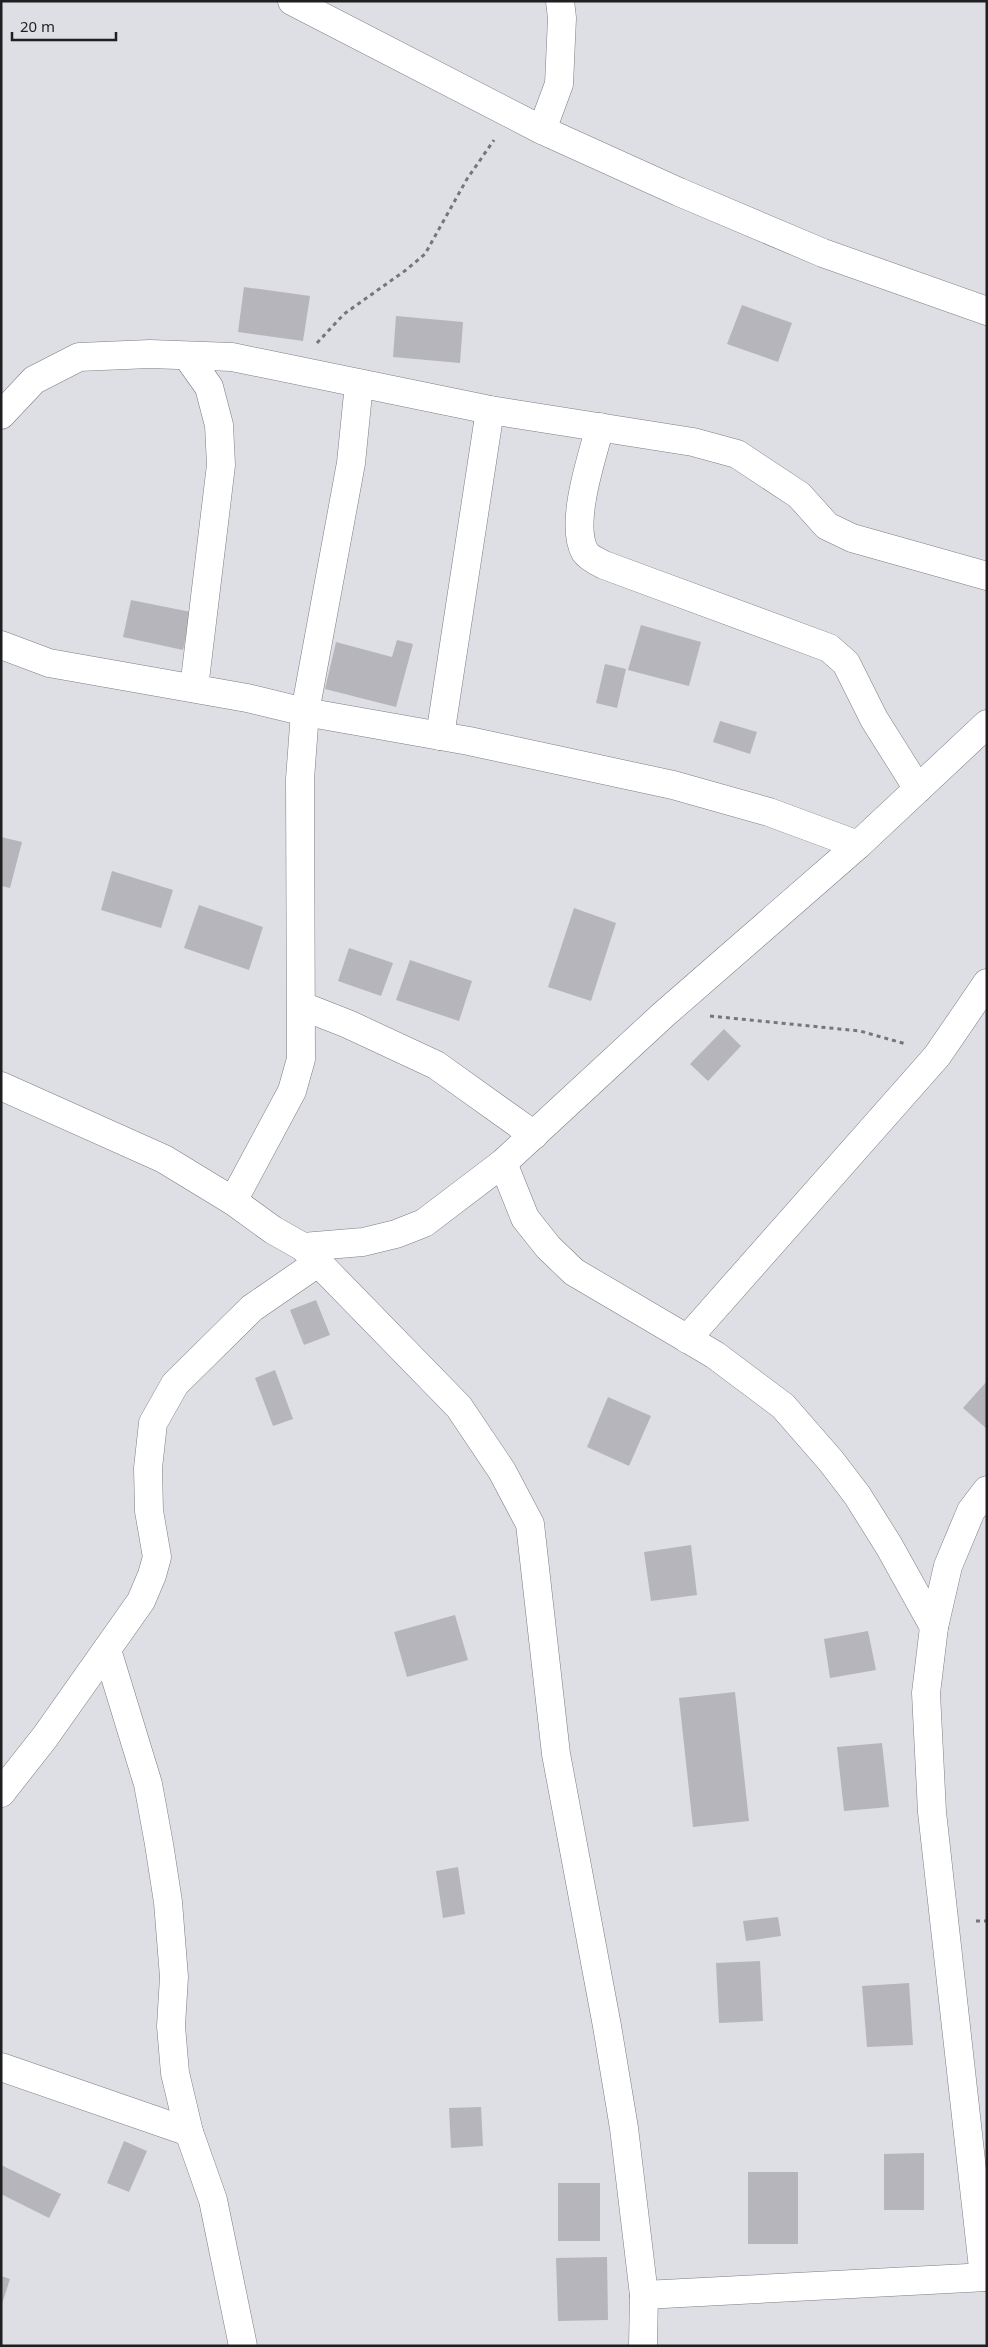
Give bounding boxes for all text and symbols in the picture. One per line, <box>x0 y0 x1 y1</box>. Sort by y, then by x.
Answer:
scale bar <box>12 10 116 42</box>
text: 20 m <box>20 16 55 36</box>

